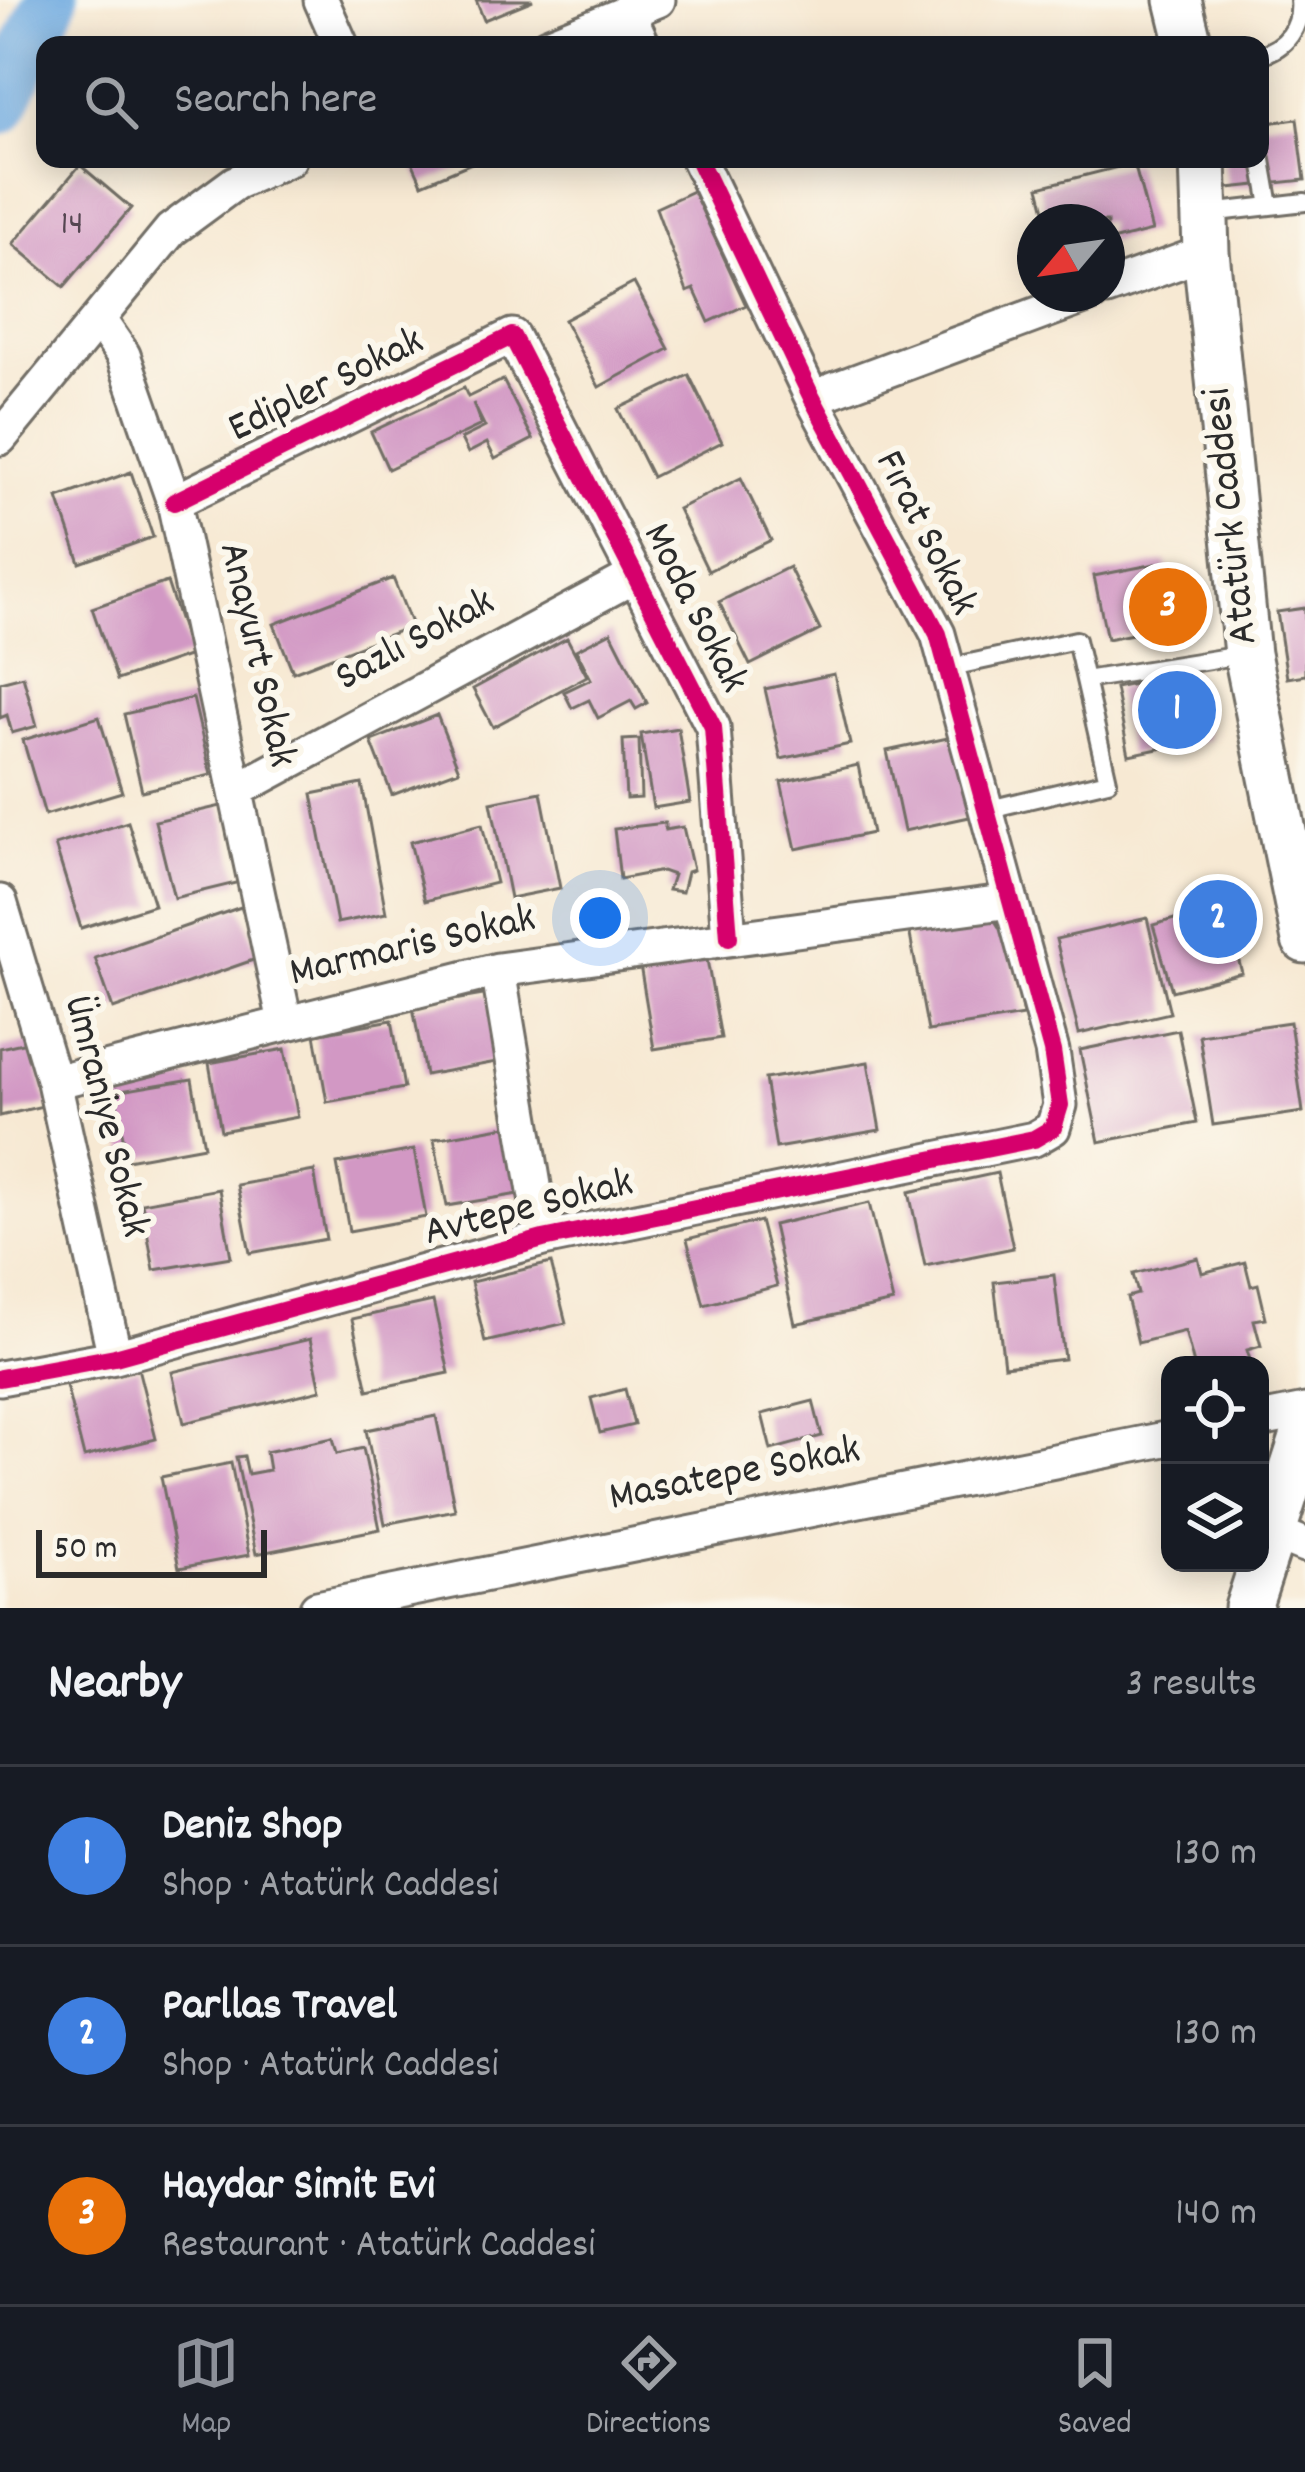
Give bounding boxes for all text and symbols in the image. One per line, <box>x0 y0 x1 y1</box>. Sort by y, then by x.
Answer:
search box <box>36 36 1269 168</box>
icon: search <box>78 69 144 135</box>
text: Search here <box>174 70 377 134</box>
house number: 14 <box>61 200 83 252</box>
north arrow <box>1017 204 1125 312</box>
street label: Edipler Sokak <box>219 314 435 460</box>
street label: Atatürk Caddesi <box>1190 385 1276 647</box>
street label: Fırat Sokak <box>857 441 991 627</box>
street label: Moda Sokak <box>625 514 761 704</box>
street label: Anayurt Sokak <box>200 537 310 773</box>
pin: 3 <box>1129 562 1207 652</box>
street label: Sazlı Sokak <box>326 575 506 709</box>
pin: 1 <box>1138 665 1216 755</box>
pin: 2 <box>1179 874 1257 964</box>
your location <box>570 888 630 948</box>
street label: Marmaris Sokak <box>284 891 542 1005</box>
street label: Ümraniye Sokak <box>45 990 163 1244</box>
street label: Avtepe Sokak <box>418 1155 640 1265</box>
map controls <box>1161 1356 1269 1572</box>
button: locate <box>1161 1356 1269 1464</box>
street label: Masatepe Sokak <box>604 1422 866 1530</box>
button: layers <box>1161 1464 1269 1572</box>
scale bar <box>36 1524 267 1577</box>
text: 50 m <box>54 1527 118 1574</box>
text: Nearby <box>48 1650 181 1722</box>
text: 3 results <box>1126 1659 1257 1714</box>
text: Deniz Shop <box>162 1796 343 1860</box>
text: 1 <box>83 1828 91 1883</box>
text: 130 m <box>1174 1828 1257 1883</box>
text: Shop · Atatürk Caddesi <box>162 1860 499 1915</box>
text: Parllas Travel <box>162 1976 397 2040</box>
text: 2 <box>78 2008 96 2063</box>
text: 130 m <box>1174 2008 1257 2063</box>
text: Shop · Atatürk Caddesi <box>162 2040 499 2095</box>
text: Haydar Simit Evi <box>162 2156 435 2220</box>
text: 3 <box>78 2188 96 2243</box>
text: 140 m <box>1175 2188 1257 2243</box>
text: Restaurant · Atatürk Caddesi <box>162 2220 595 2275</box>
tab: Map <box>173 2330 239 2449</box>
tab: Directions <box>586 2330 711 2449</box>
tab: Saved <box>1058 2330 1132 2449</box>

